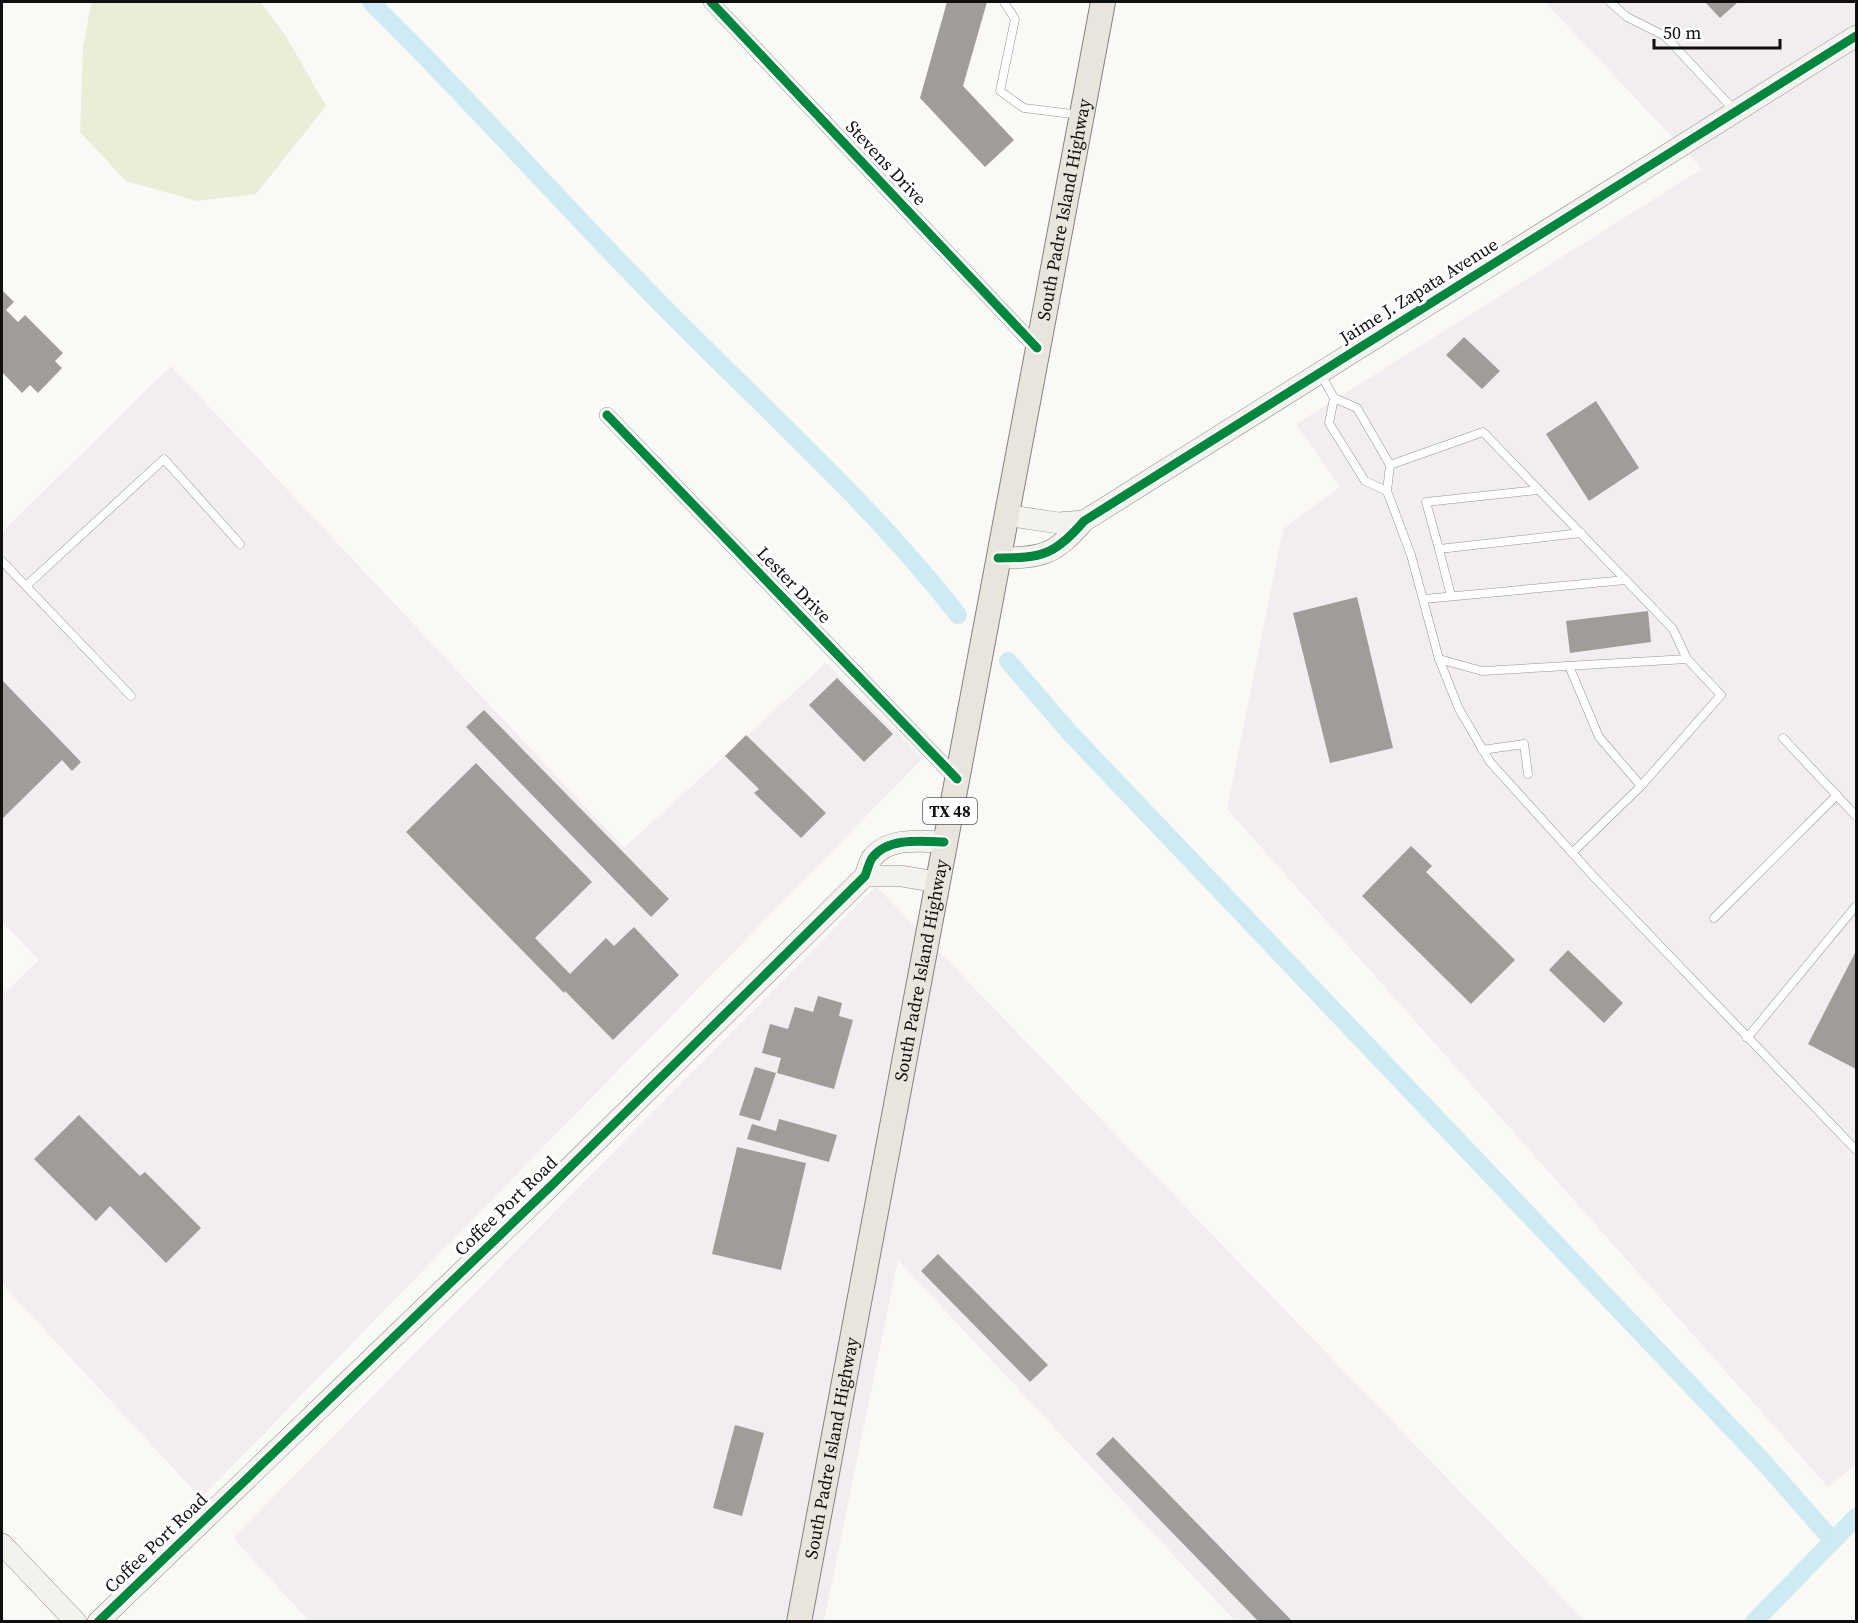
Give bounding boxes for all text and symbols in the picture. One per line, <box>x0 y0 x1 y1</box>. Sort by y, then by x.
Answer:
scale bar <box>1654 12 1780 50</box>
text: 50 m <box>1663 20 1701 45</box>
street label: South Padre Island Highway <box>1030 96 1097 323</box>
street label: Stevens Drive <box>840 115 932 211</box>
street label: Jaime J. Zapata Avenue <box>1334 232 1503 350</box>
street label: Lester Drive <box>751 541 837 629</box>
road number: TX 48 <box>923 798 977 824</box>
street label: South Padre Island Highway <box>888 856 954 1083</box>
street label: Coffee Port Road <box>449 1150 563 1261</box>
street label: South Padre Island Highway <box>798 1334 864 1561</box>
street label: Coffee Port Road <box>99 1487 213 1598</box>

